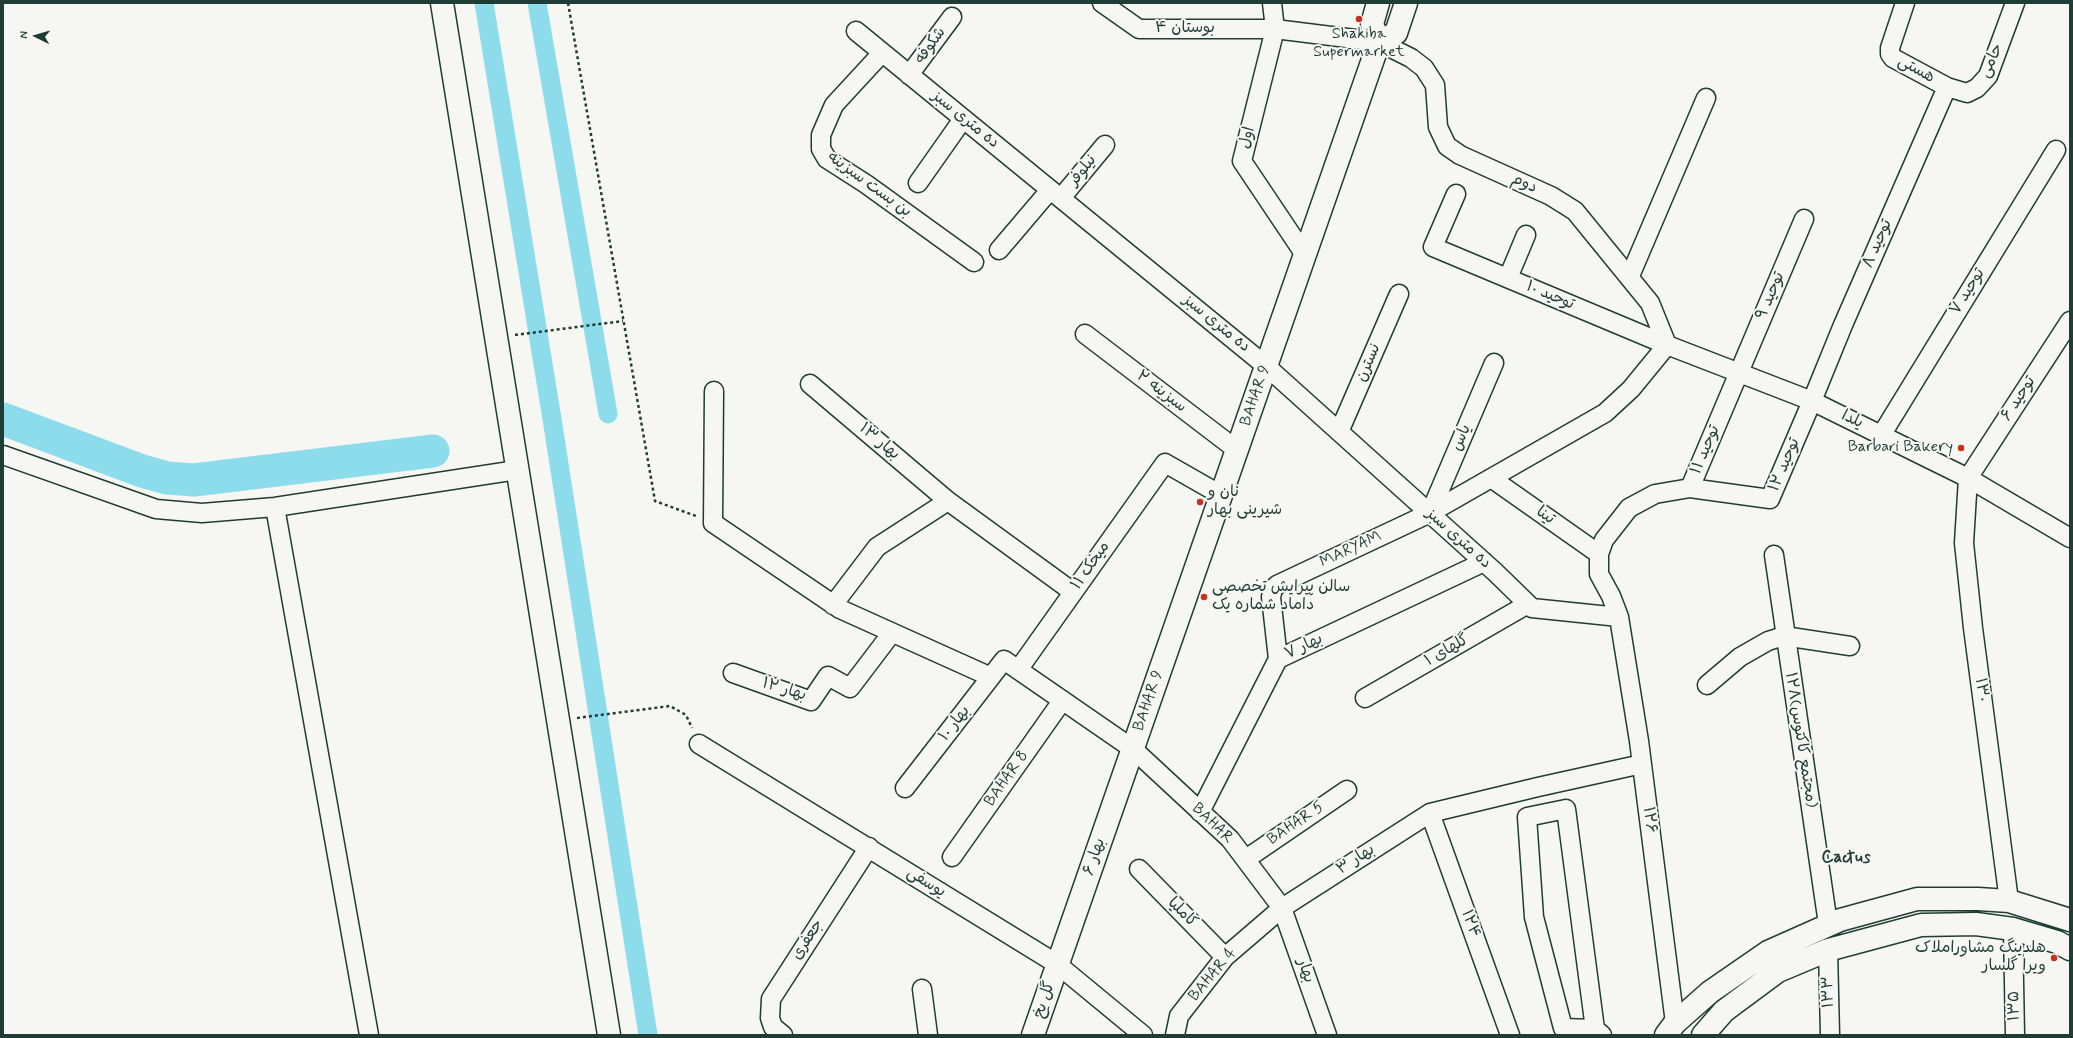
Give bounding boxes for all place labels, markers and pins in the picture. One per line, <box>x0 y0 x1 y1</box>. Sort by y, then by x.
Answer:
marker: Shakiba Supermarket <box>1354 14 1364 24</box>
place label: Shakiba Supermarket <box>1313 25 1405 63</box>
place label: Barbari Bakery <box>1848 438 1953 458</box>
marker: Barbari Bakery <box>1956 443 1966 453</box>
place label: نان و شیرینی بهار <box>1208 483 1282 521</box>
marker: نان و شیرینی بهار <box>1195 497 1205 507</box>
place label: سالن پیرایش تخصصی داماد شماره یک <box>1212 578 1350 616</box>
marker: سالن پیرایش تخصصی داماد شماره یک <box>1199 592 1209 602</box>
place label: هلدینگ مشاوراملاک ویرا گلسار <box>1915 939 2046 977</box>
marker: هلدینگ مشاوراملاک ویرا گلسار <box>2049 953 2059 963</box>

